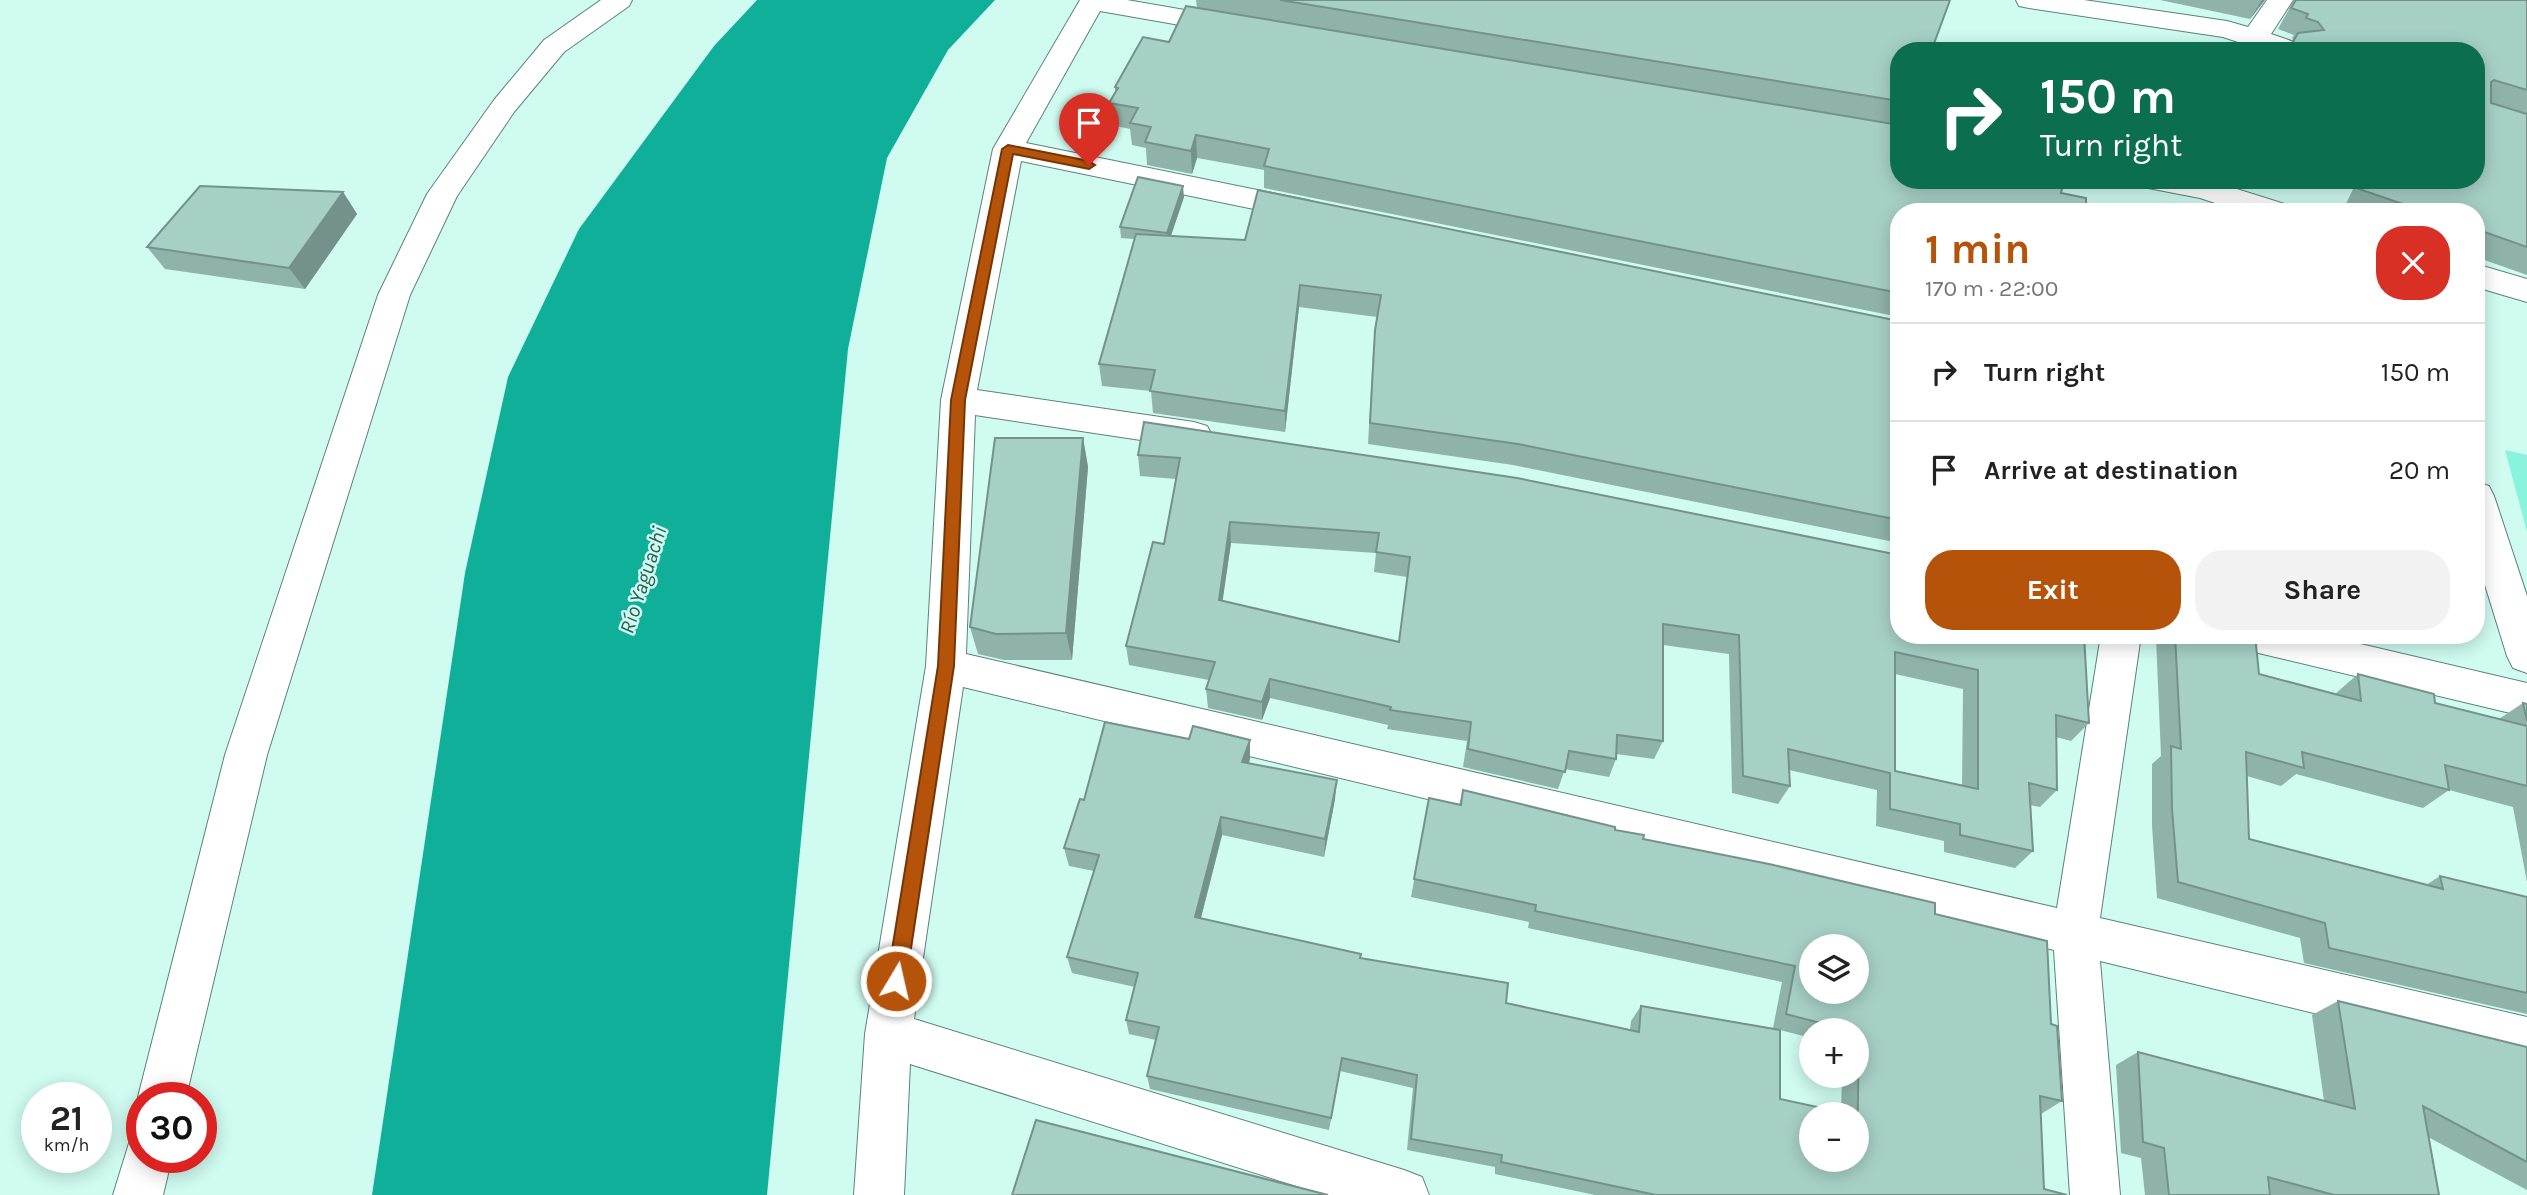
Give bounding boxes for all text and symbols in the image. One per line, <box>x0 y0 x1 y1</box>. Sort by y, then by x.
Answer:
text: 150 m <box>2040 68 2176 125</box>
icon: right <box>1925 70 2016 161</box>
pin <box>1059 93 1119 165</box>
icon: arrive <box>1070 104 1108 142</box>
text: Turn right <box>2040 127 2182 164</box>
text: 1 min <box>1925 224 2030 274</box>
button: close <box>2376 226 2450 300</box>
text: 170 m · 22:00 <box>1925 275 2058 302</box>
icon: right <box>1925 353 1963 391</box>
text: Turn right <box>1984 357 2105 388</box>
text: 150 m <box>2381 357 2450 388</box>
icon: arrive <box>1925 451 1963 489</box>
text: Arrive at destination <box>1984 455 2238 486</box>
text: 20 m <box>2389 455 2450 486</box>
water label: Río Yaguachi <box>614 523 672 637</box>
button: Exit <box>1925 550 2181 630</box>
button: Share <box>2195 550 2450 630</box>
map controls <box>1799 934 1869 1172</box>
button: layers <box>1799 934 1869 1004</box>
position arrow <box>859 944 933 1018</box>
button: + <box>1799 1018 1869 1088</box>
speed limit sign: 30 <box>126 1082 217 1173</box>
text: 21 <box>50 1098 83 1139</box>
button: − <box>1799 1102 1869 1172</box>
text: km/h <box>44 1134 89 1156</box>

